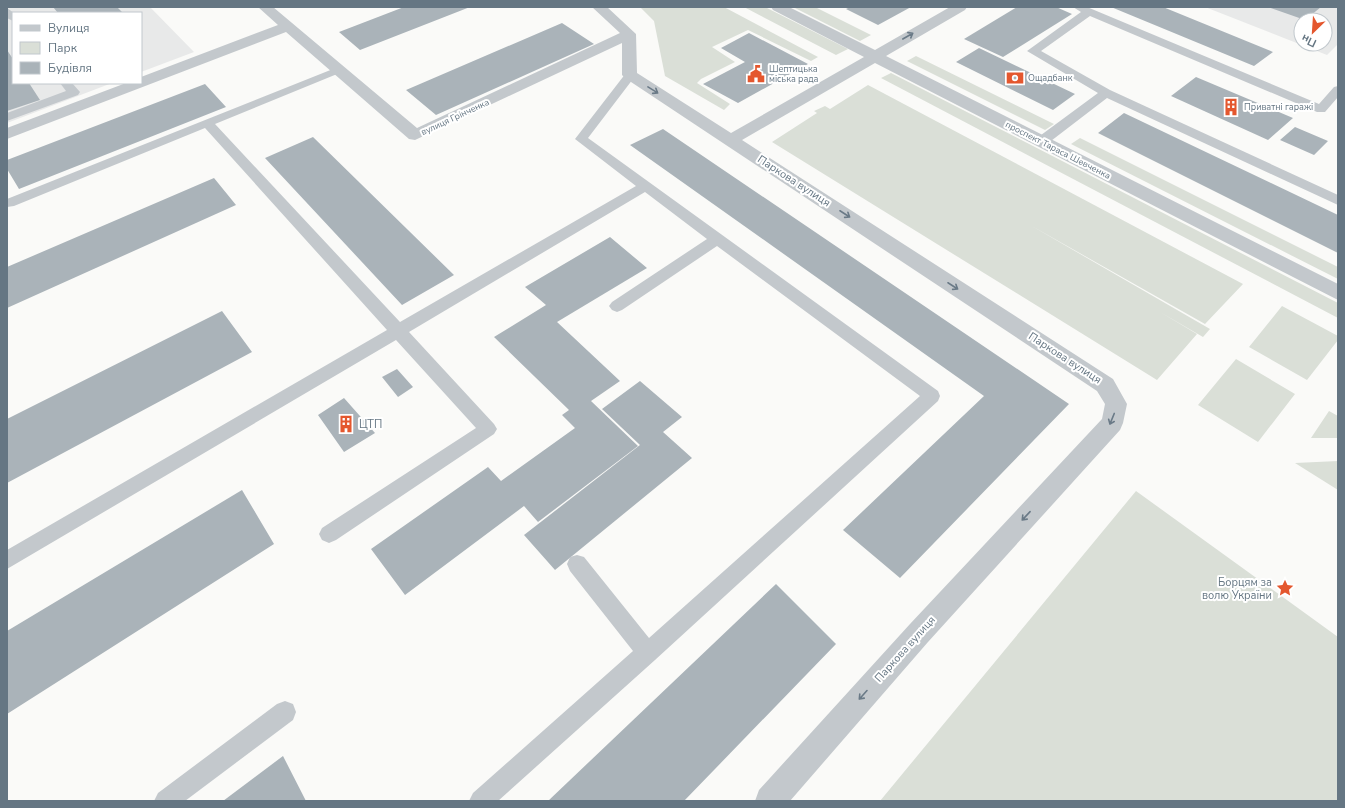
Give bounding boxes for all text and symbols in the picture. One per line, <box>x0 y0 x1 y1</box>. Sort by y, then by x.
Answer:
legend <box>12 12 142 84</box>
north arrow <box>1293 12 1333 52</box>
text: Вулиця <box>48 20 90 36</box>
text: Пн <box>1299 31 1319 51</box>
one-way arrow <box>902 32 914 40</box>
text: Парк <box>48 40 78 56</box>
text: Будівля <box>48 60 92 76</box>
place label: Шептицька міська рада <box>769 63 819 85</box>
public building icon: Шептицька міська рада <box>746 64 766 84</box>
bank icon: Ощадбанк <box>1005 68 1025 88</box>
place label: Ощадбанк <box>1028 72 1073 84</box>
one-way arrow <box>647 87 659 95</box>
street label: вулиця Грінченка <box>419 96 491 138</box>
building icon: Приватні гаражі <box>1221 97 1241 117</box>
place label: Приватні гаражі <box>1244 101 1313 113</box>
street label: проспект Тараса Шевченка <box>1003 118 1113 182</box>
street label: Паркова вулиця <box>755 152 833 210</box>
one-way arrow <box>839 210 850 218</box>
one-way arrow <box>948 281 959 290</box>
street label: Паркова вулиця <box>1026 329 1104 387</box>
one-way arrow <box>1107 413 1115 425</box>
building icon: ЦТП <box>336 414 356 434</box>
place label: ЦТП <box>359 417 382 432</box>
one-way arrow <box>1021 511 1031 521</box>
place label: Борцям за волю України <box>1202 575 1272 603</box>
place icon: Борцям за волю України <box>1275 578 1295 598</box>
street label: Паркова вулиця <box>871 613 939 685</box>
one-way arrow <box>859 690 868 701</box>

